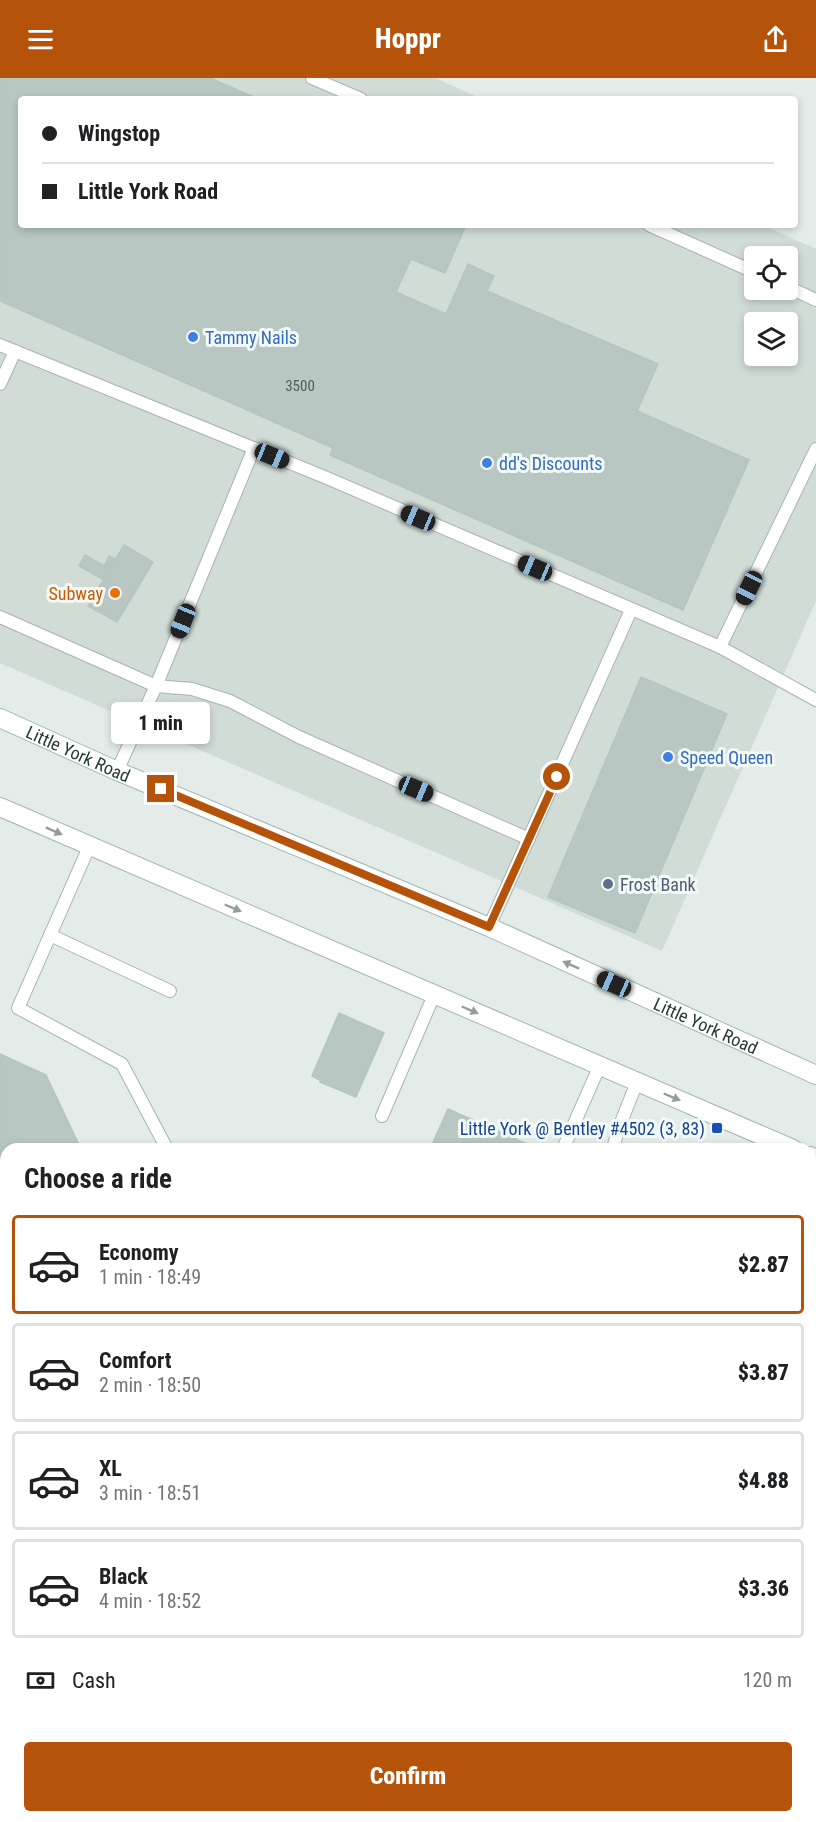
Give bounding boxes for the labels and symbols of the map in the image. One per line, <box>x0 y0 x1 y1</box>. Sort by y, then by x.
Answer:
place label: Tammy Nails <box>205 327 297 348</box>
marker: Tammy Nails <box>186 330 200 344</box>
house number: 3500 <box>285 377 315 395</box>
car <box>252 441 292 471</box>
place label: dd's Discounts <box>499 453 603 474</box>
marker: dd's Discounts <box>480 456 494 470</box>
car <box>398 503 438 533</box>
car <box>515 553 555 583</box>
car <box>733 568 765 608</box>
place label: Subway <box>48 583 103 604</box>
marker: Subway <box>108 586 122 600</box>
car <box>168 601 198 641</box>
callout: 1 min <box>112 702 210 744</box>
street label: Little York Road <box>23 721 134 786</box>
place label: Speed Queen <box>680 747 773 768</box>
marker: Speed Queen <box>661 750 675 764</box>
route start <box>543 763 570 790</box>
car <box>396 774 436 804</box>
route end <box>147 775 174 802</box>
one-way arrow <box>45 826 63 836</box>
place label: Frost Bank <box>620 874 696 895</box>
marker: Frost Bank <box>601 877 615 891</box>
one-way arrow <box>224 903 242 913</box>
one-way arrow <box>563 960 580 969</box>
car <box>594 968 634 1000</box>
street label: Little York Road <box>651 993 761 1058</box>
one-way arrow <box>461 1005 479 1015</box>
one-way arrow <box>663 1093 681 1102</box>
place label: Little York @ Bentley #4502 (3, 83) <box>460 1118 705 1140</box>
marker: Little York @ Bentley #4502 (3, 83) <box>710 1121 724 1135</box>

